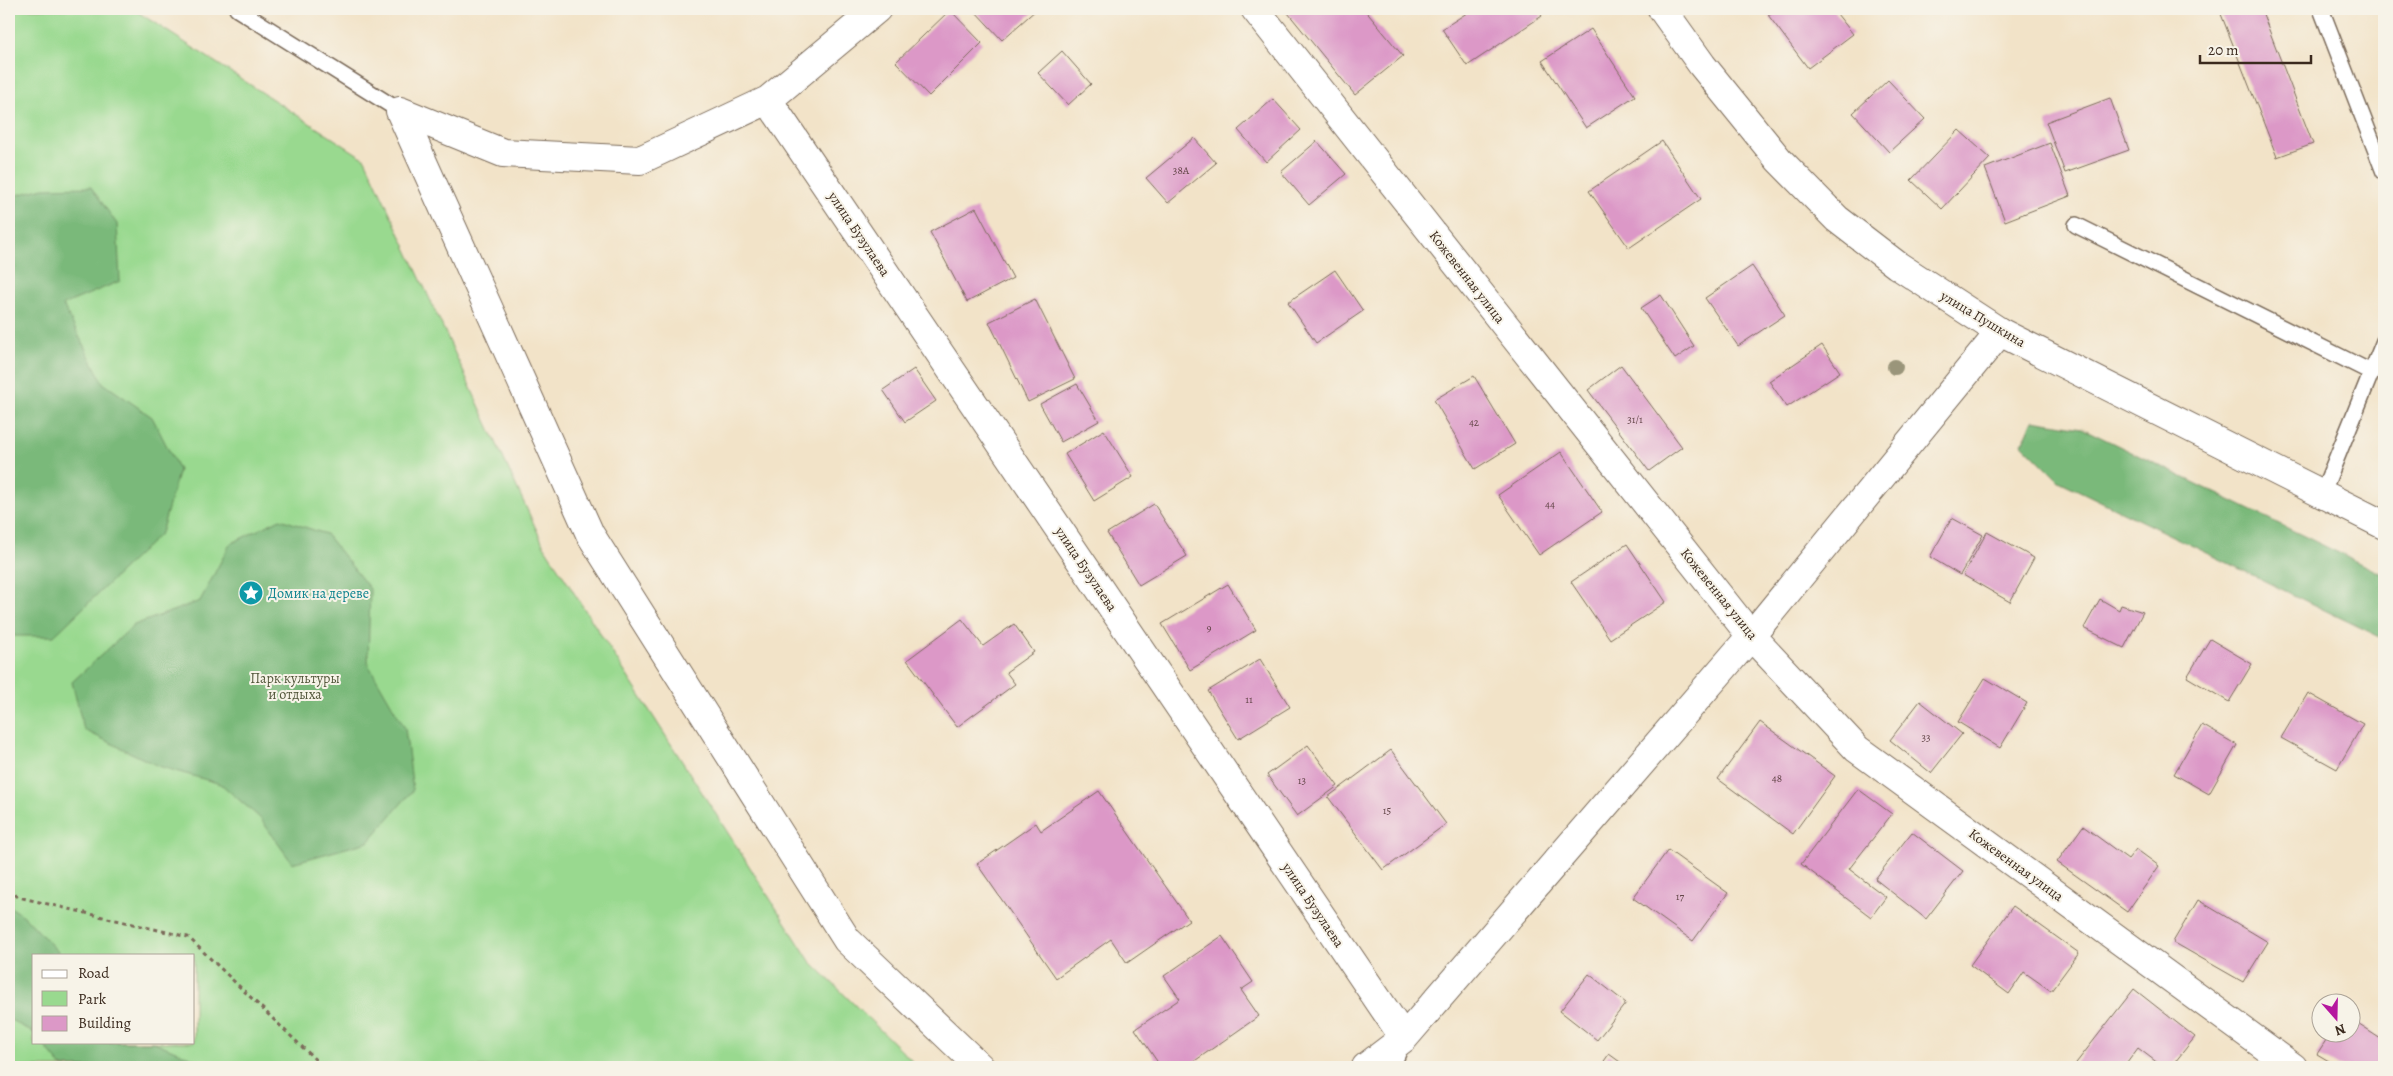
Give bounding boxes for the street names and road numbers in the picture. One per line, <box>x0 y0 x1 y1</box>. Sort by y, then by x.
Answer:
street label: улица Бузулаева <box>823 187 895 281</box>
street label: Кожевенная улица <box>1425 227 1510 328</box>
street label: улица Пушкина <box>1936 286 2029 352</box>
street label: улица Бузулаева <box>1050 522 1122 616</box>
street label: Кожевенная улица <box>1676 544 1762 644</box>
street label: Кожевенная улица <box>1965 824 2068 906</box>
street label: улица Бузулаева <box>1277 858 1349 952</box>

